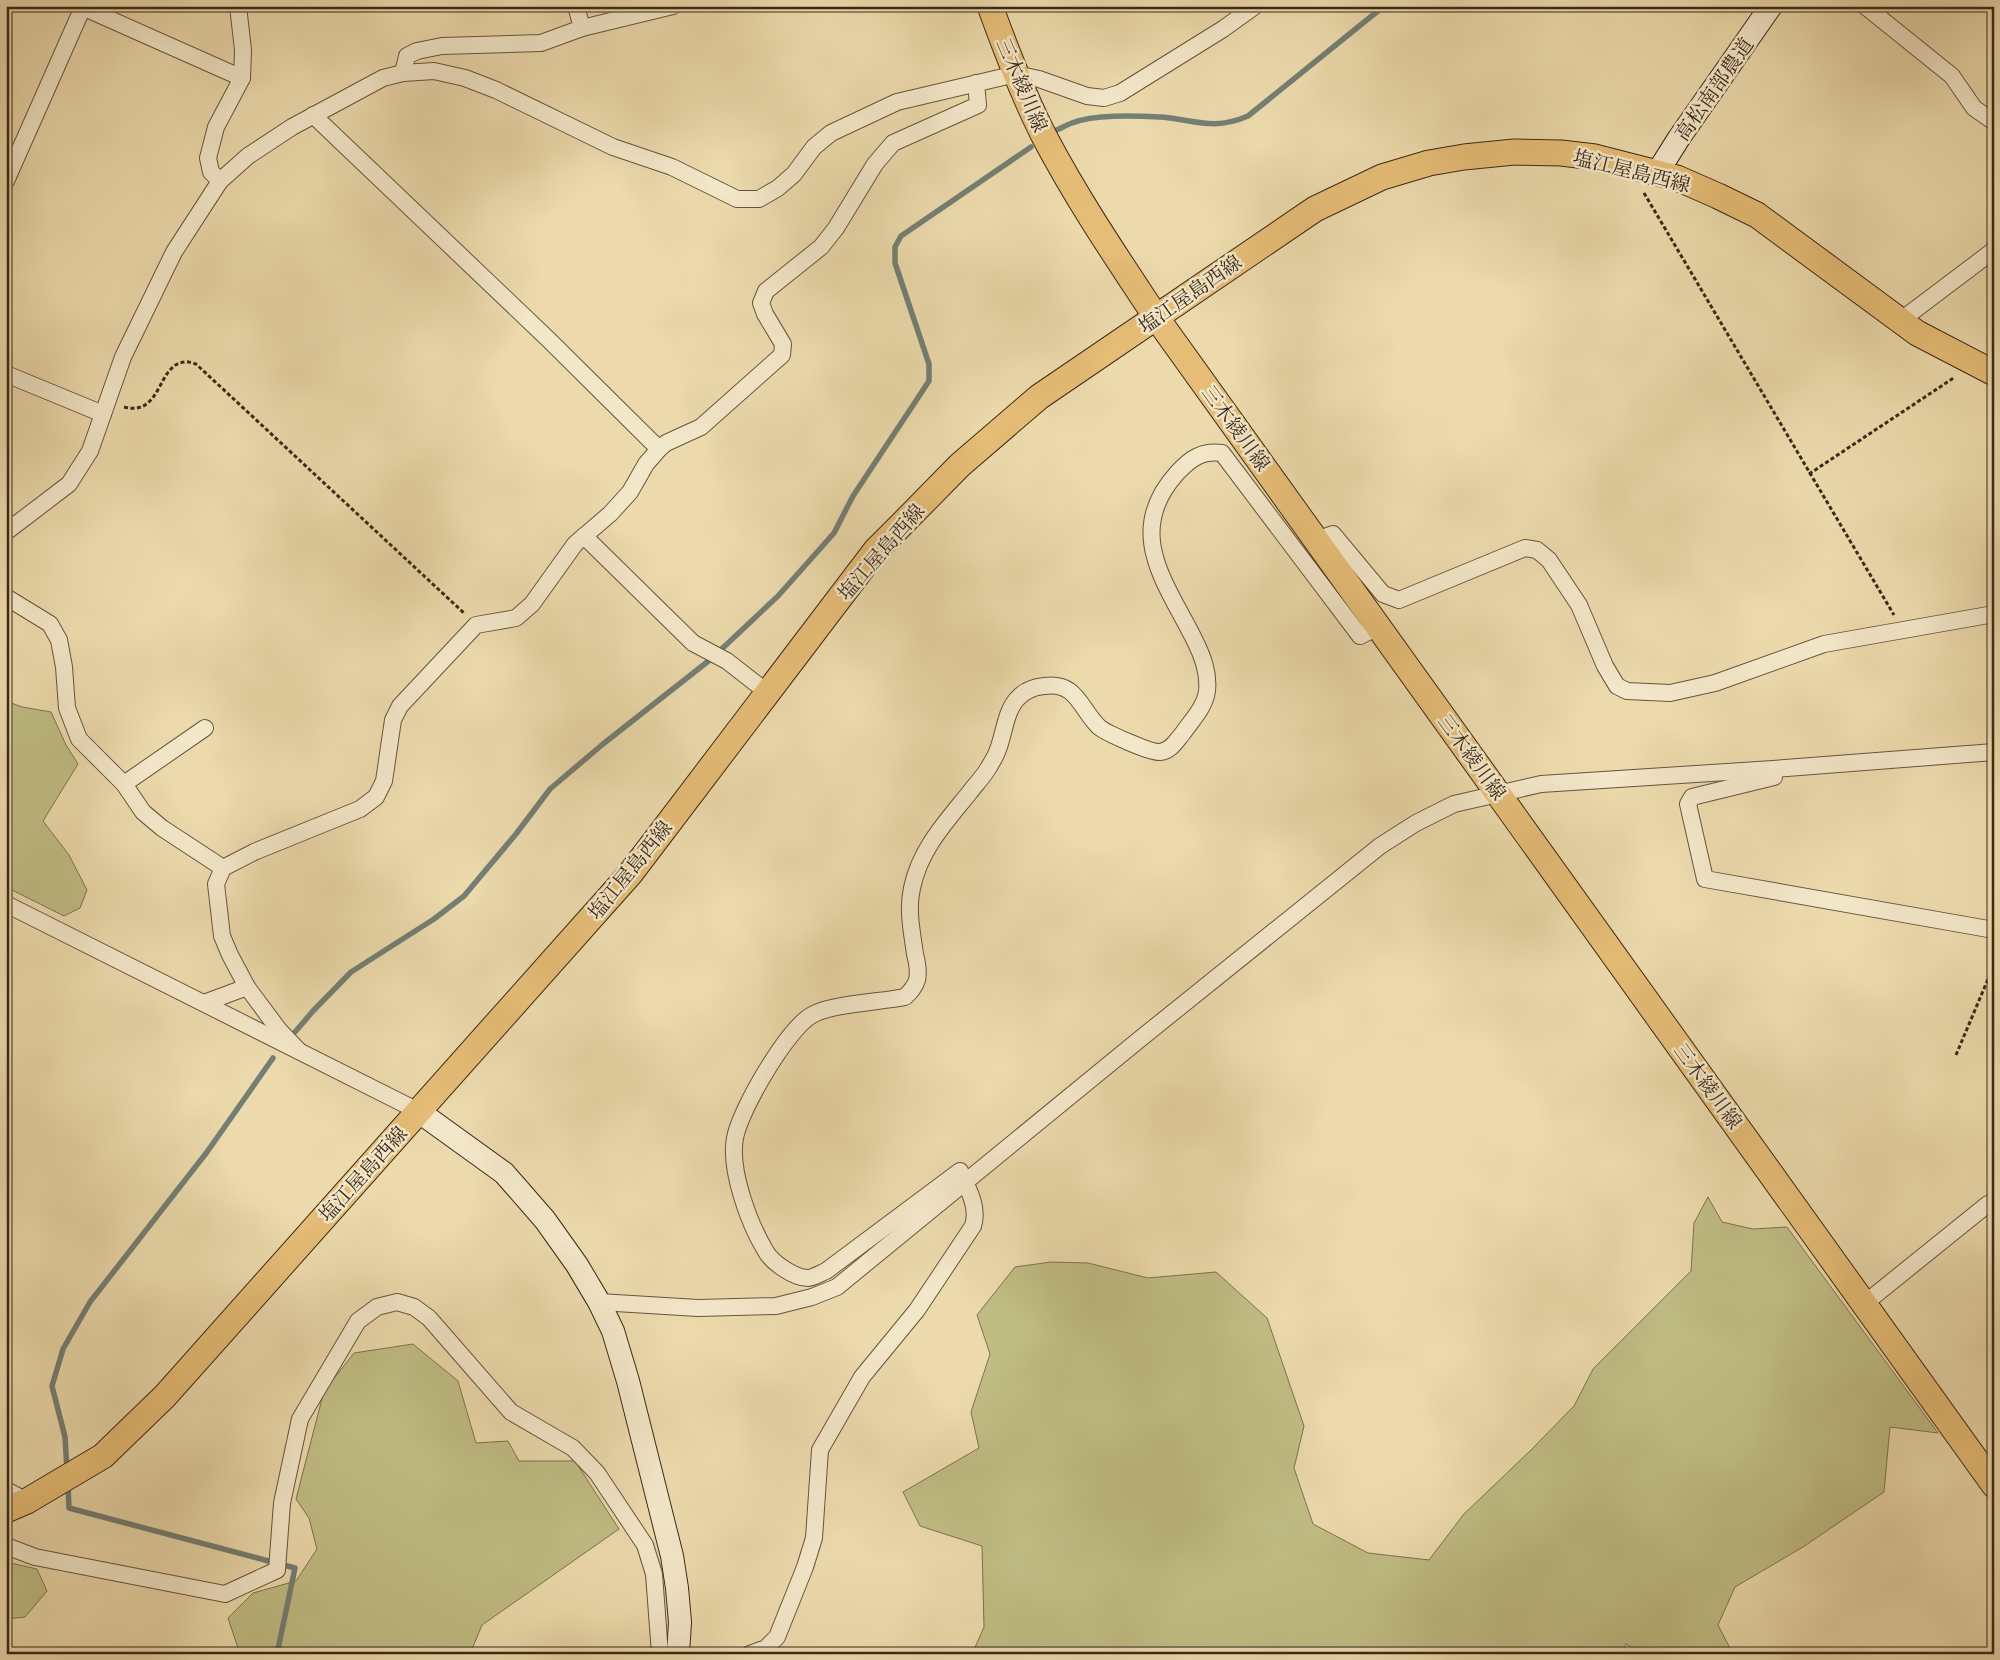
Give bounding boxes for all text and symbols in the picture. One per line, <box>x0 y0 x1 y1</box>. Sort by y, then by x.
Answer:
street label: 高松南部農道 <box>1670 33 1762 147</box>
street label: 三木綾川線 <box>988 34 1053 137</box>
street label: 塩江屋島西線 <box>1570 145 1693 201</box>
street label: 塩江屋島西線 <box>1134 250 1248 342</box>
street label: 三木綾川線 <box>1194 380 1275 478</box>
street label: 塩江屋島西線 <box>833 499 932 608</box>
street label: 三木綾川線 <box>1430 709 1511 807</box>
street label: 塩江屋島西線 <box>583 816 680 927</box>
street label: 三木綾川線 <box>1666 1038 1747 1136</box>
street label: 塩江屋島西線 <box>314 1121 415 1229</box>

